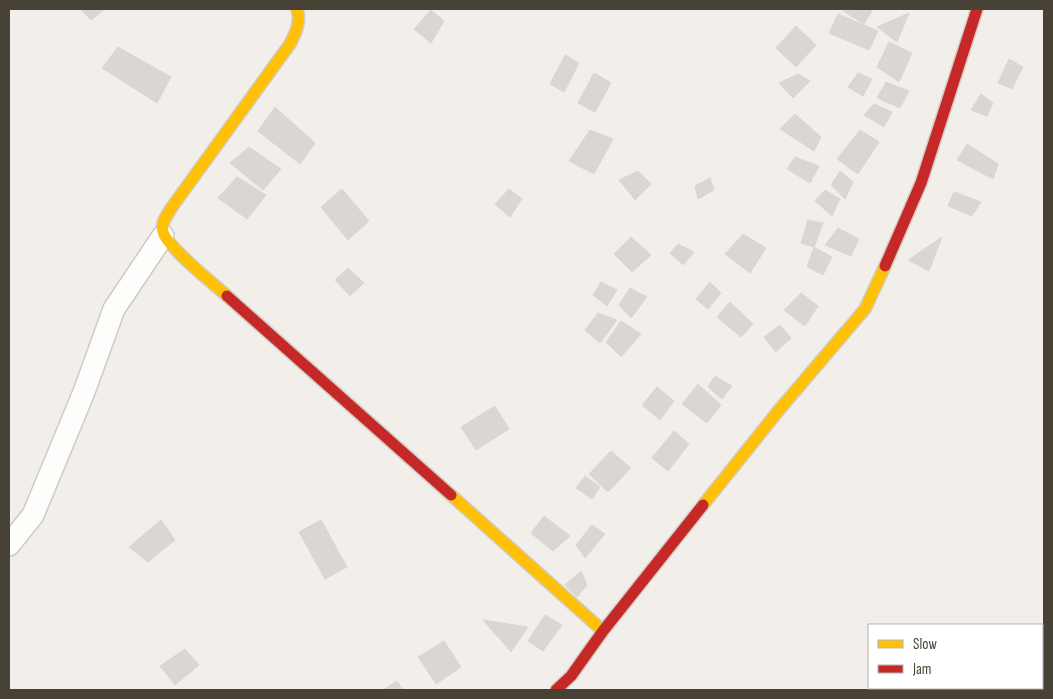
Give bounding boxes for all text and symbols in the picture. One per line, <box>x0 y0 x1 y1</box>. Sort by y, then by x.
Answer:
legend <box>868 624 1043 689</box>
text: Slow <box>913 635 937 654</box>
text: Jam <box>912 660 931 679</box>

